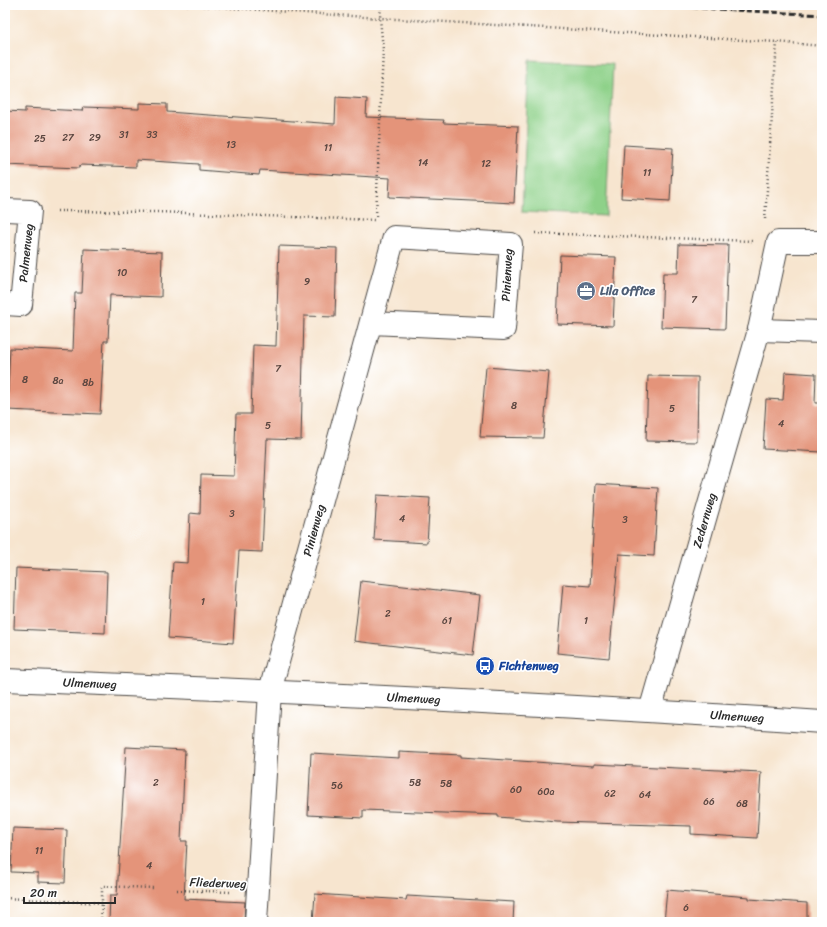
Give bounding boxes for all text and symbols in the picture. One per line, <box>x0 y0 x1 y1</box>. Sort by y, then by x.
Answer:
house number: 31 <box>119 126 129 144</box>
house number: 33 <box>147 126 158 144</box>
house number: 27 <box>62 129 75 147</box>
house number: 29 <box>89 129 101 147</box>
house number: 25 <box>34 130 46 148</box>
house number: 13 <box>226 136 236 154</box>
house number: 11 <box>324 139 332 157</box>
house number: 14 <box>418 154 428 172</box>
house number: 12 <box>481 155 491 173</box>
house number: 11 <box>643 164 651 182</box>
street label: Palmenweg <box>12 223 40 283</box>
street label: Pinienweg <box>495 248 519 302</box>
house number: 10 <box>117 264 127 282</box>
house number: 9 <box>304 273 310 291</box>
office icon: Lila Office <box>575 280 597 302</box>
place label: Lila Office <box>600 280 655 302</box>
house number: 7 <box>691 291 698 309</box>
house number: 7 <box>275 360 282 378</box>
house number: 8 <box>22 371 28 389</box>
house number: 8a <box>52 372 64 390</box>
house number: 8b <box>82 374 94 392</box>
house number: 8 <box>511 397 517 415</box>
house number: 5 <box>669 400 675 418</box>
house number: 4 <box>778 415 784 433</box>
house number: 5 <box>265 417 271 435</box>
street label: Zedernweg <box>686 490 723 551</box>
street label: Pinienweg <box>296 502 332 559</box>
house number: 3 <box>229 505 235 523</box>
house number: 4 <box>399 510 405 528</box>
house number: 3 <box>622 511 628 529</box>
house number: 1 <box>201 593 205 611</box>
house number: 2 <box>385 605 391 623</box>
house number: 61 <box>442 612 452 630</box>
house number: 1 <box>584 612 588 630</box>
bus stop icon: Fichtenweg <box>474 655 496 677</box>
place label: Fichtenweg <box>498 655 559 677</box>
street label: Ulmenweg <box>63 671 117 696</box>
street label: Ulmenweg <box>386 686 441 711</box>
street label: Ulmenweg <box>710 704 765 729</box>
house number: 2 <box>153 774 159 792</box>
house number: 58 <box>409 774 421 792</box>
house number: 58 <box>440 775 452 793</box>
house number: 56 <box>331 777 343 795</box>
house number: 60 <box>510 781 522 799</box>
house number: 60a <box>537 783 555 801</box>
house number: 62 <box>604 785 616 803</box>
house number: 64 <box>639 786 651 804</box>
house number: 66 <box>703 793 715 811</box>
house number: 68 <box>736 795 748 813</box>
house number: 11 <box>35 842 43 860</box>
house number: 4 <box>146 857 152 875</box>
street label: Fliederweg <box>189 871 247 895</box>
scale bar <box>24 879 115 905</box>
text: 20 m <box>30 882 57 904</box>
house number: 6 <box>683 899 689 917</box>

